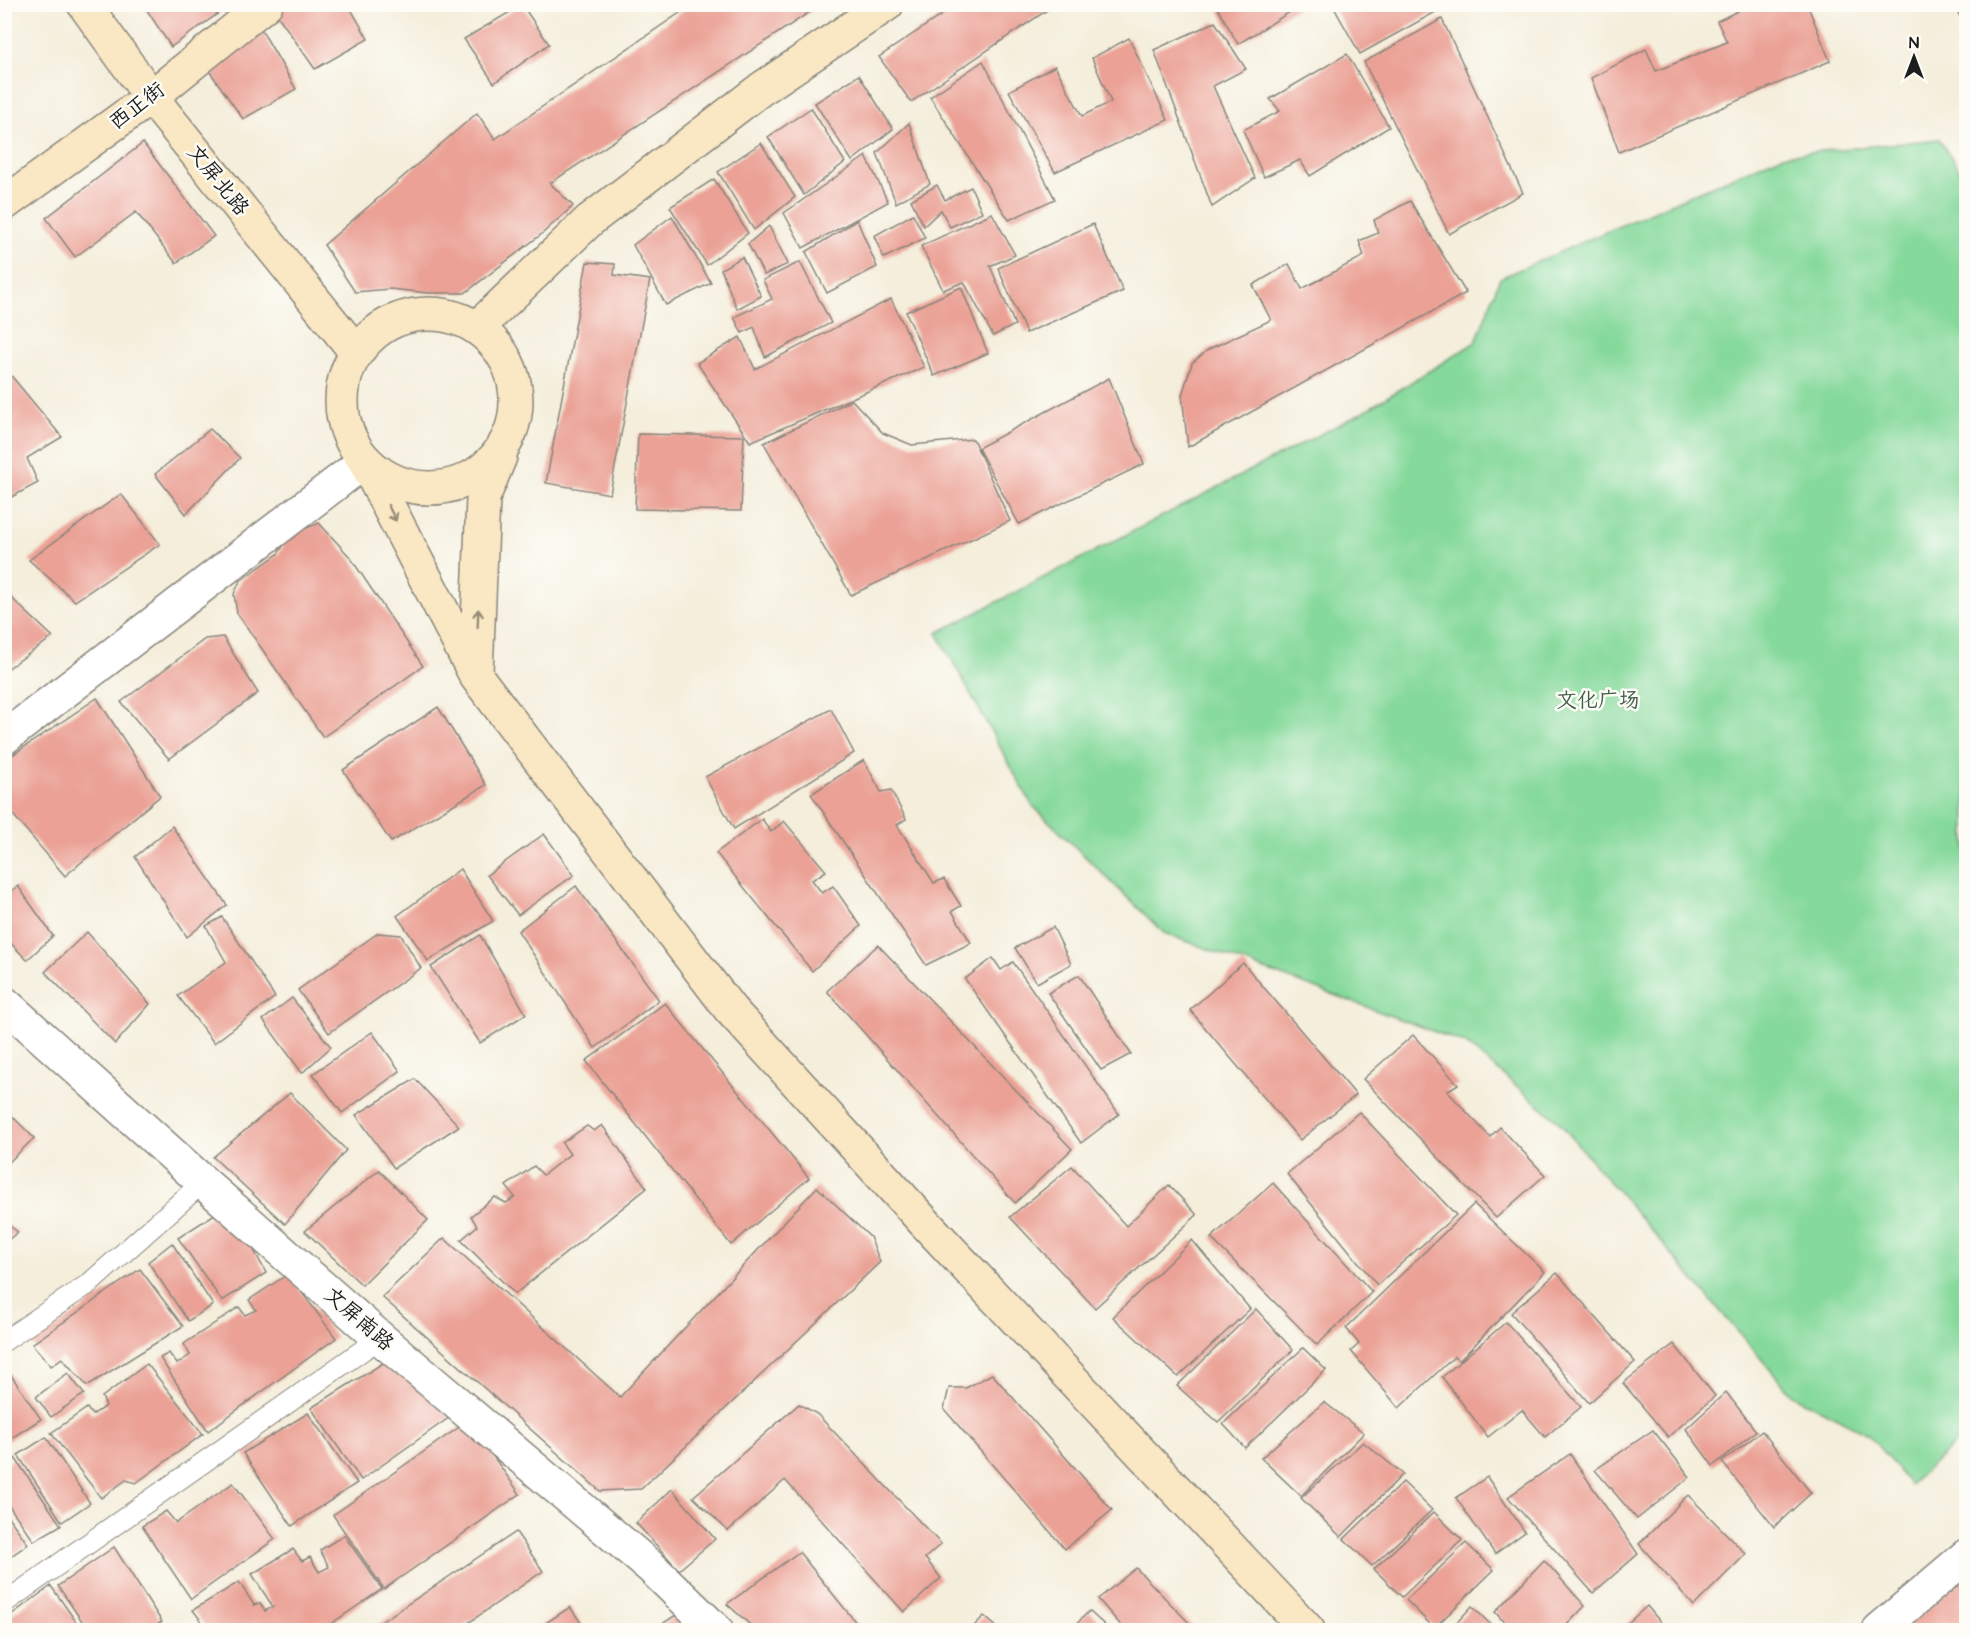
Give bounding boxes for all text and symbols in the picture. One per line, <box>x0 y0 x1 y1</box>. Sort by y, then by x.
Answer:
north arrow <box>1884 27 1944 87</box>
text: N <box>1909 32 1919 54</box>
street label: 西正街 <box>103 75 171 137</box>
street label: 文屏北路 <box>180 138 256 222</box>
one-way arrow <box>387 504 398 522</box>
one-way arrow <box>472 608 484 628</box>
park label: 文化广场 <box>1556 686 1640 715</box>
street label: 文屏南路 <box>318 1281 400 1357</box>

